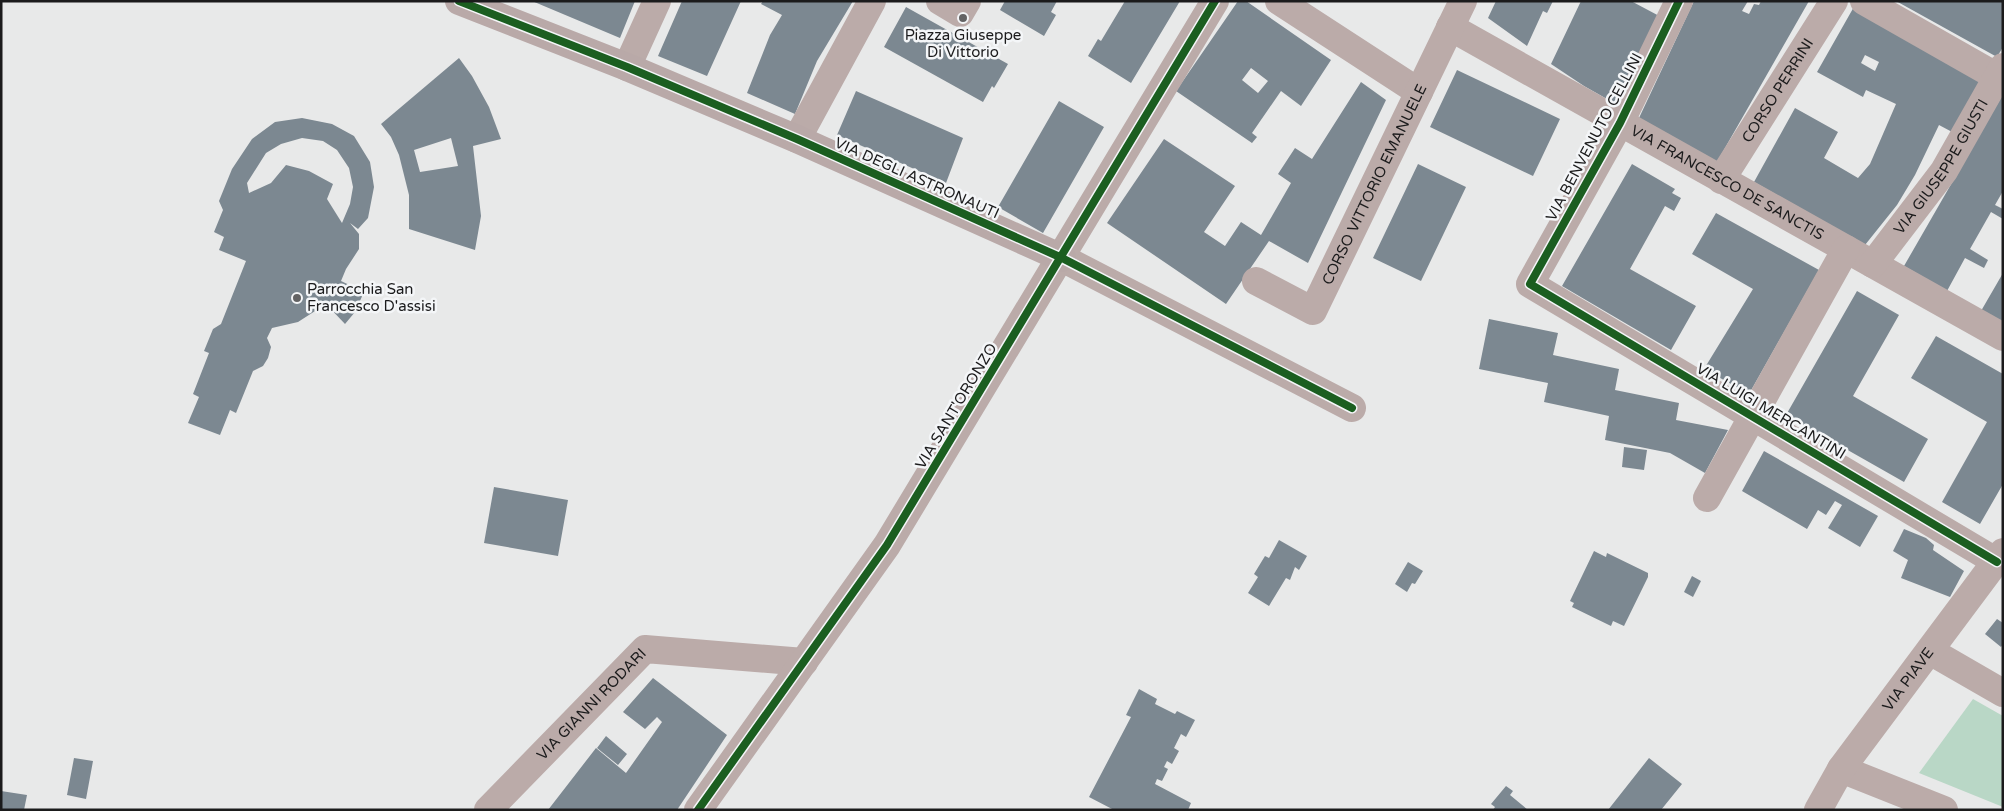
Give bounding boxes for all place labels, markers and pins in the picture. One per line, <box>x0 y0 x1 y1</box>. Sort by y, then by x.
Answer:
marker: Piazza Giuseppe Di Vittorio <box>957 12 969 24</box>
place label: Piazza Giuseppe Di Vittorio <box>905 26 1021 61</box>
place label: Parrocchia San Francesco D'assisi <box>307 280 436 315</box>
marker: Parrocchia San Francesco D'assisi <box>291 292 303 304</box>

